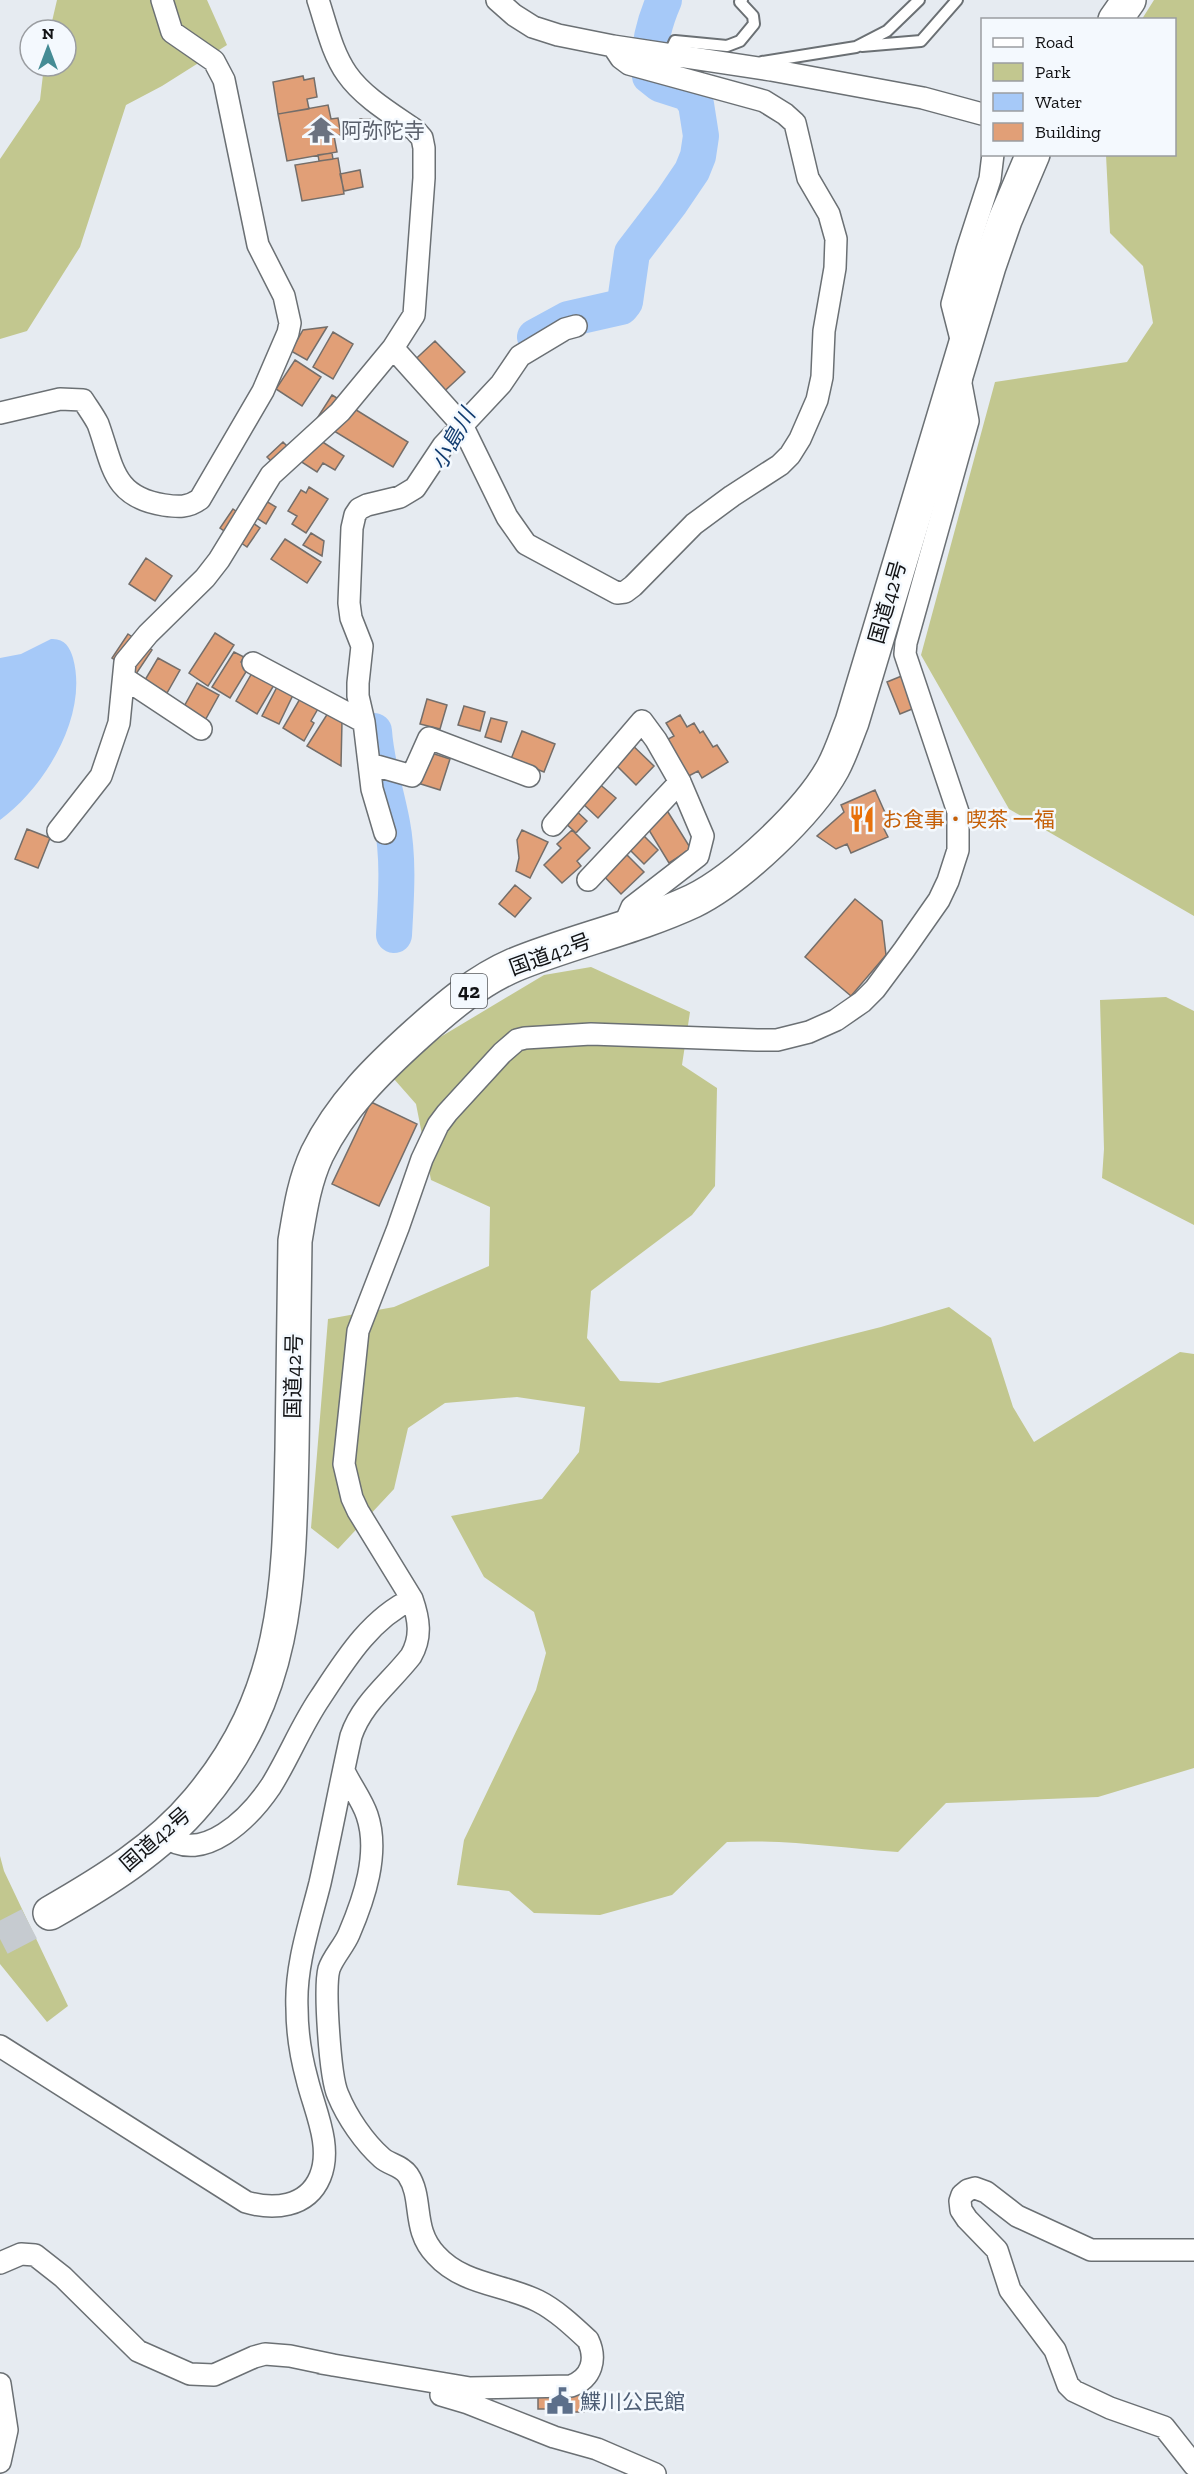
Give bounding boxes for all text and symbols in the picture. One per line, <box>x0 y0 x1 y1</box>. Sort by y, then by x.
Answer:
north arrow <box>18 18 78 78</box>
legend <box>981 18 1176 156</box>
text: N <box>42 24 54 43</box>
text: Road <box>1035 31 1074 53</box>
text: Park <box>1035 61 1071 83</box>
text: Water <box>1035 91 1082 113</box>
temple icon: 阿弥陀寺 <box>306 115 336 145</box>
place label: 阿弥陀寺 <box>341 118 425 143</box>
text: Building <box>1035 121 1101 143</box>
water label: 小島川 <box>425 402 482 474</box>
street label: 国道42号 <box>863 558 911 646</box>
restaurant icon: お食事・喫茶 一福 <box>847 804 877 834</box>
place label: お食事・喫茶 一福 <box>882 807 1055 832</box>
street label: 国道42号 <box>506 928 594 980</box>
road number: 42 <box>451 974 487 1008</box>
street label: 国道42号 <box>280 1333 306 1419</box>
street label: 国道42号 <box>115 1802 195 1876</box>
public building icon: 鰈川公民館 <box>545 2386 575 2416</box>
place label: 鰈川公民館 <box>580 2389 685 2414</box>

